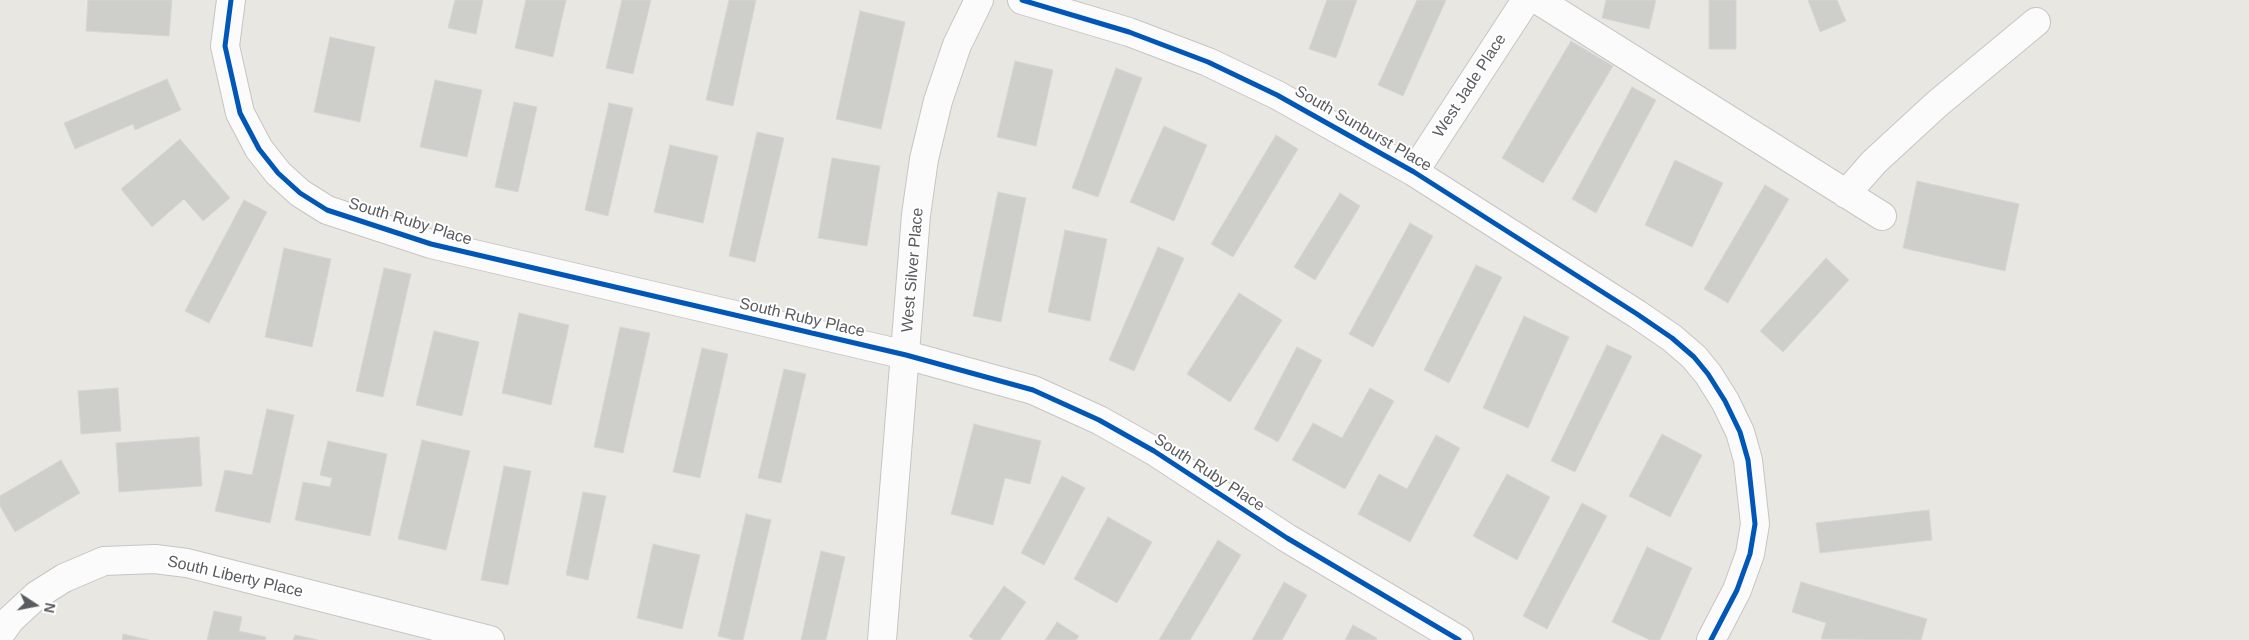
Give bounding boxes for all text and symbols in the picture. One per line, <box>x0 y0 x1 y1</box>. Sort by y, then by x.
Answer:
street label: West Jade Place <box>1429 31 1511 141</box>
street label: South Sunburst Place <box>1291 82 1435 176</box>
street label: South Ruby Place <box>346 194 474 250</box>
street label: West Silver Place <box>898 207 928 333</box>
street label: South Ruby Place <box>737 294 867 342</box>
street label: South Ruby Place <box>1150 430 1268 516</box>
street label: South Liberty Place <box>165 552 305 602</box>
north arrow <box>10 580 60 630</box>
text: N <box>41 601 59 614</box>

